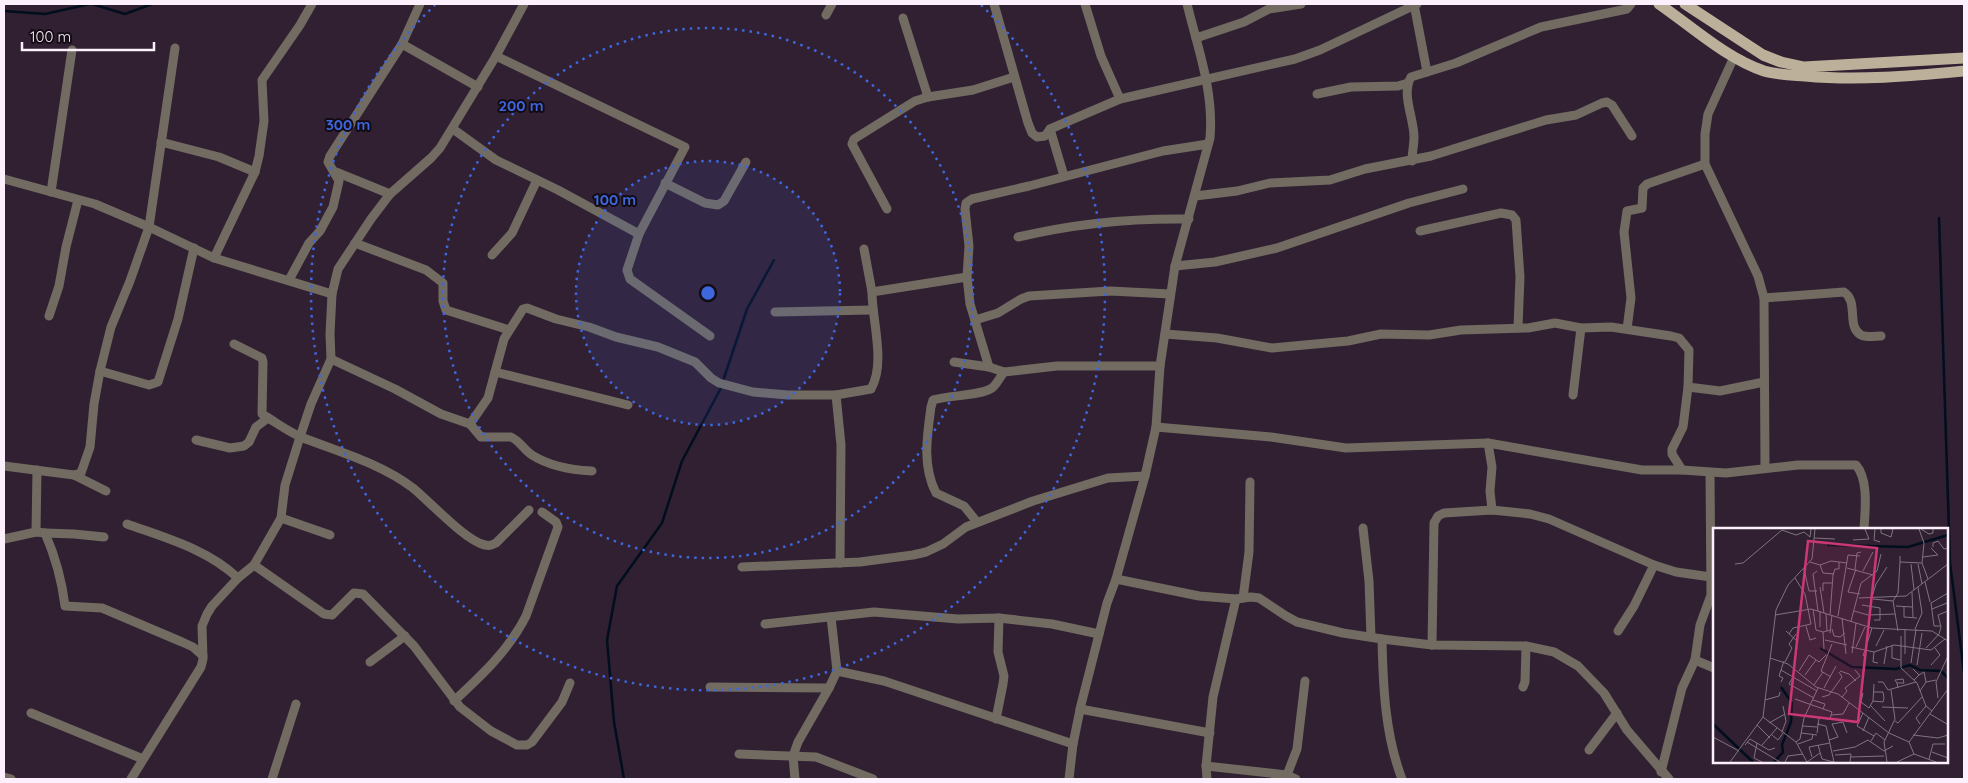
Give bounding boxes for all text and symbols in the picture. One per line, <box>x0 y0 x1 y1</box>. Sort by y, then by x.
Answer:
scale bar <box>22 20 155 52</box>
text: 100 m <box>30 27 71 46</box>
text: 200 m <box>499 96 544 115</box>
text: 300 m <box>326 115 370 134</box>
text: 100 m <box>594 190 636 209</box>
centre of rings <box>699 284 717 302</box>
inset map <box>1713 528 1948 763</box>

